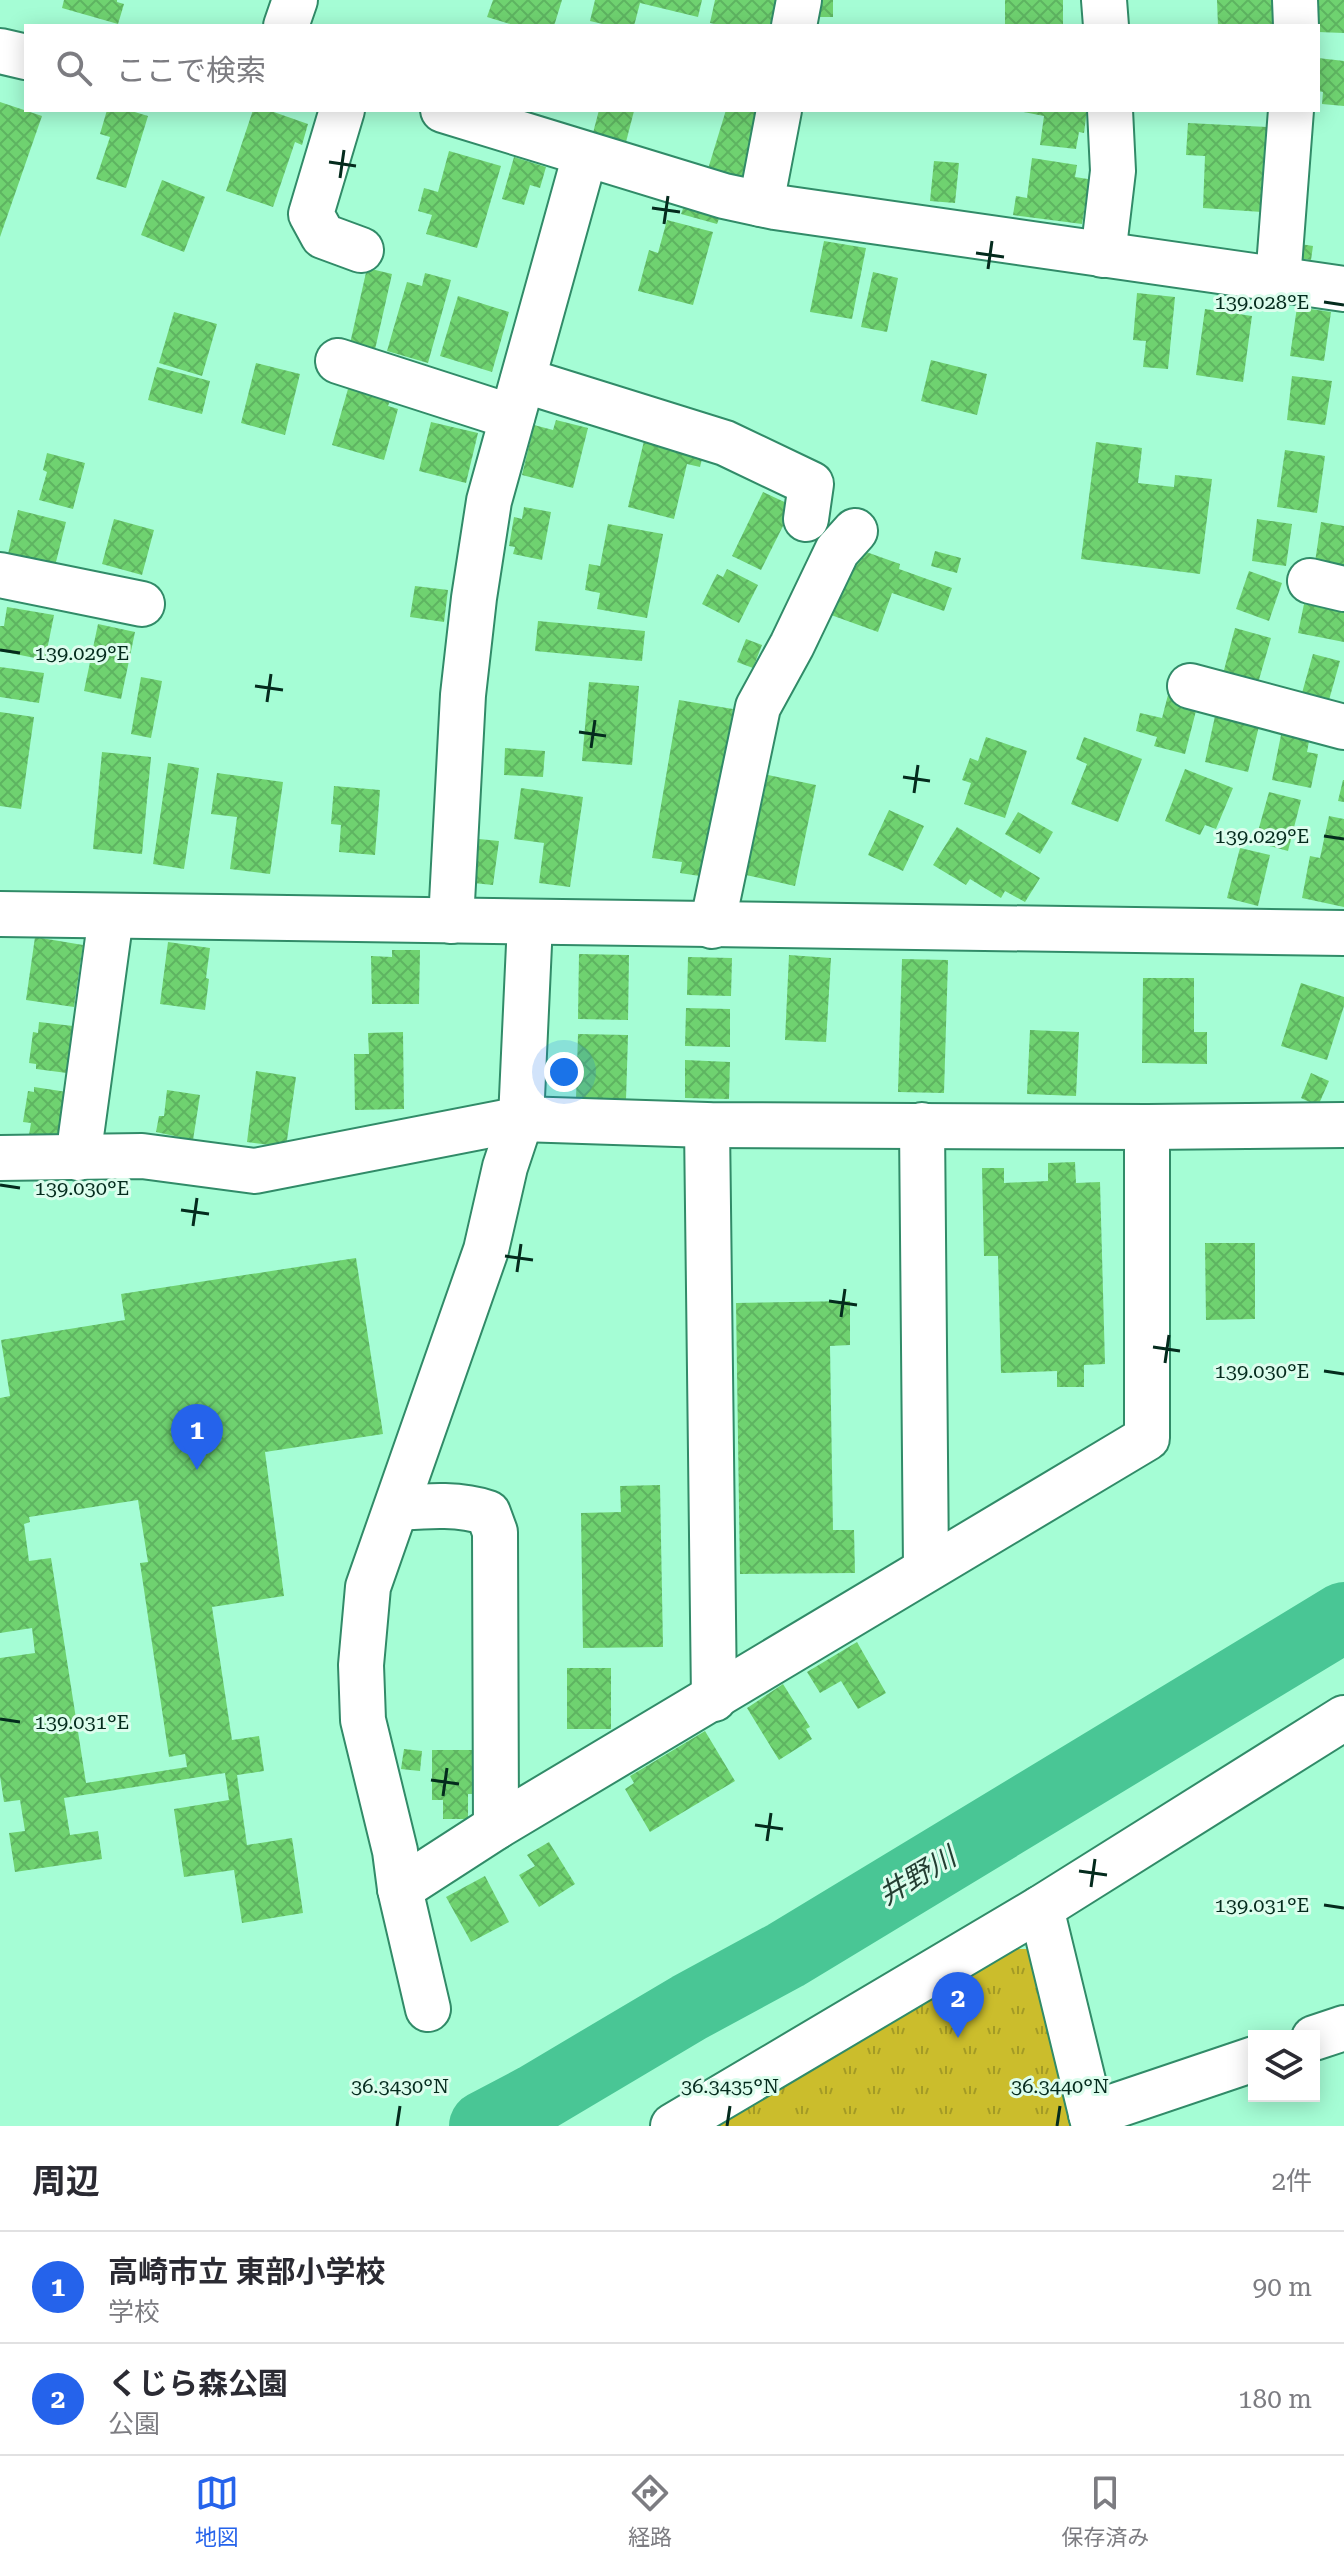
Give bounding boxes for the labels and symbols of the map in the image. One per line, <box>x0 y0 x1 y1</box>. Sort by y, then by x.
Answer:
text: 139.028°E <box>1215 290 1309 314</box>
text: 139.029°E <box>35 641 129 665</box>
text: 139.029°E <box>1215 824 1309 848</box>
your location <box>544 1052 584 1092</box>
text: 139.030°E <box>35 1176 129 1200</box>
text: 139.030°E <box>1215 1359 1309 1383</box>
pin: 1 <box>171 1404 223 1470</box>
text: 139.031°E <box>35 1710 129 1734</box>
water label: 井野川 <box>872 1839 964 1912</box>
text: 139.031°E <box>1215 1893 1309 1917</box>
pin: 2 <box>932 1972 984 2038</box>
text: 36.3430°N <box>351 2074 449 2098</box>
text: 36.3435°N <box>681 2074 779 2098</box>
text: 36.3440°N <box>1011 2074 1109 2098</box>

